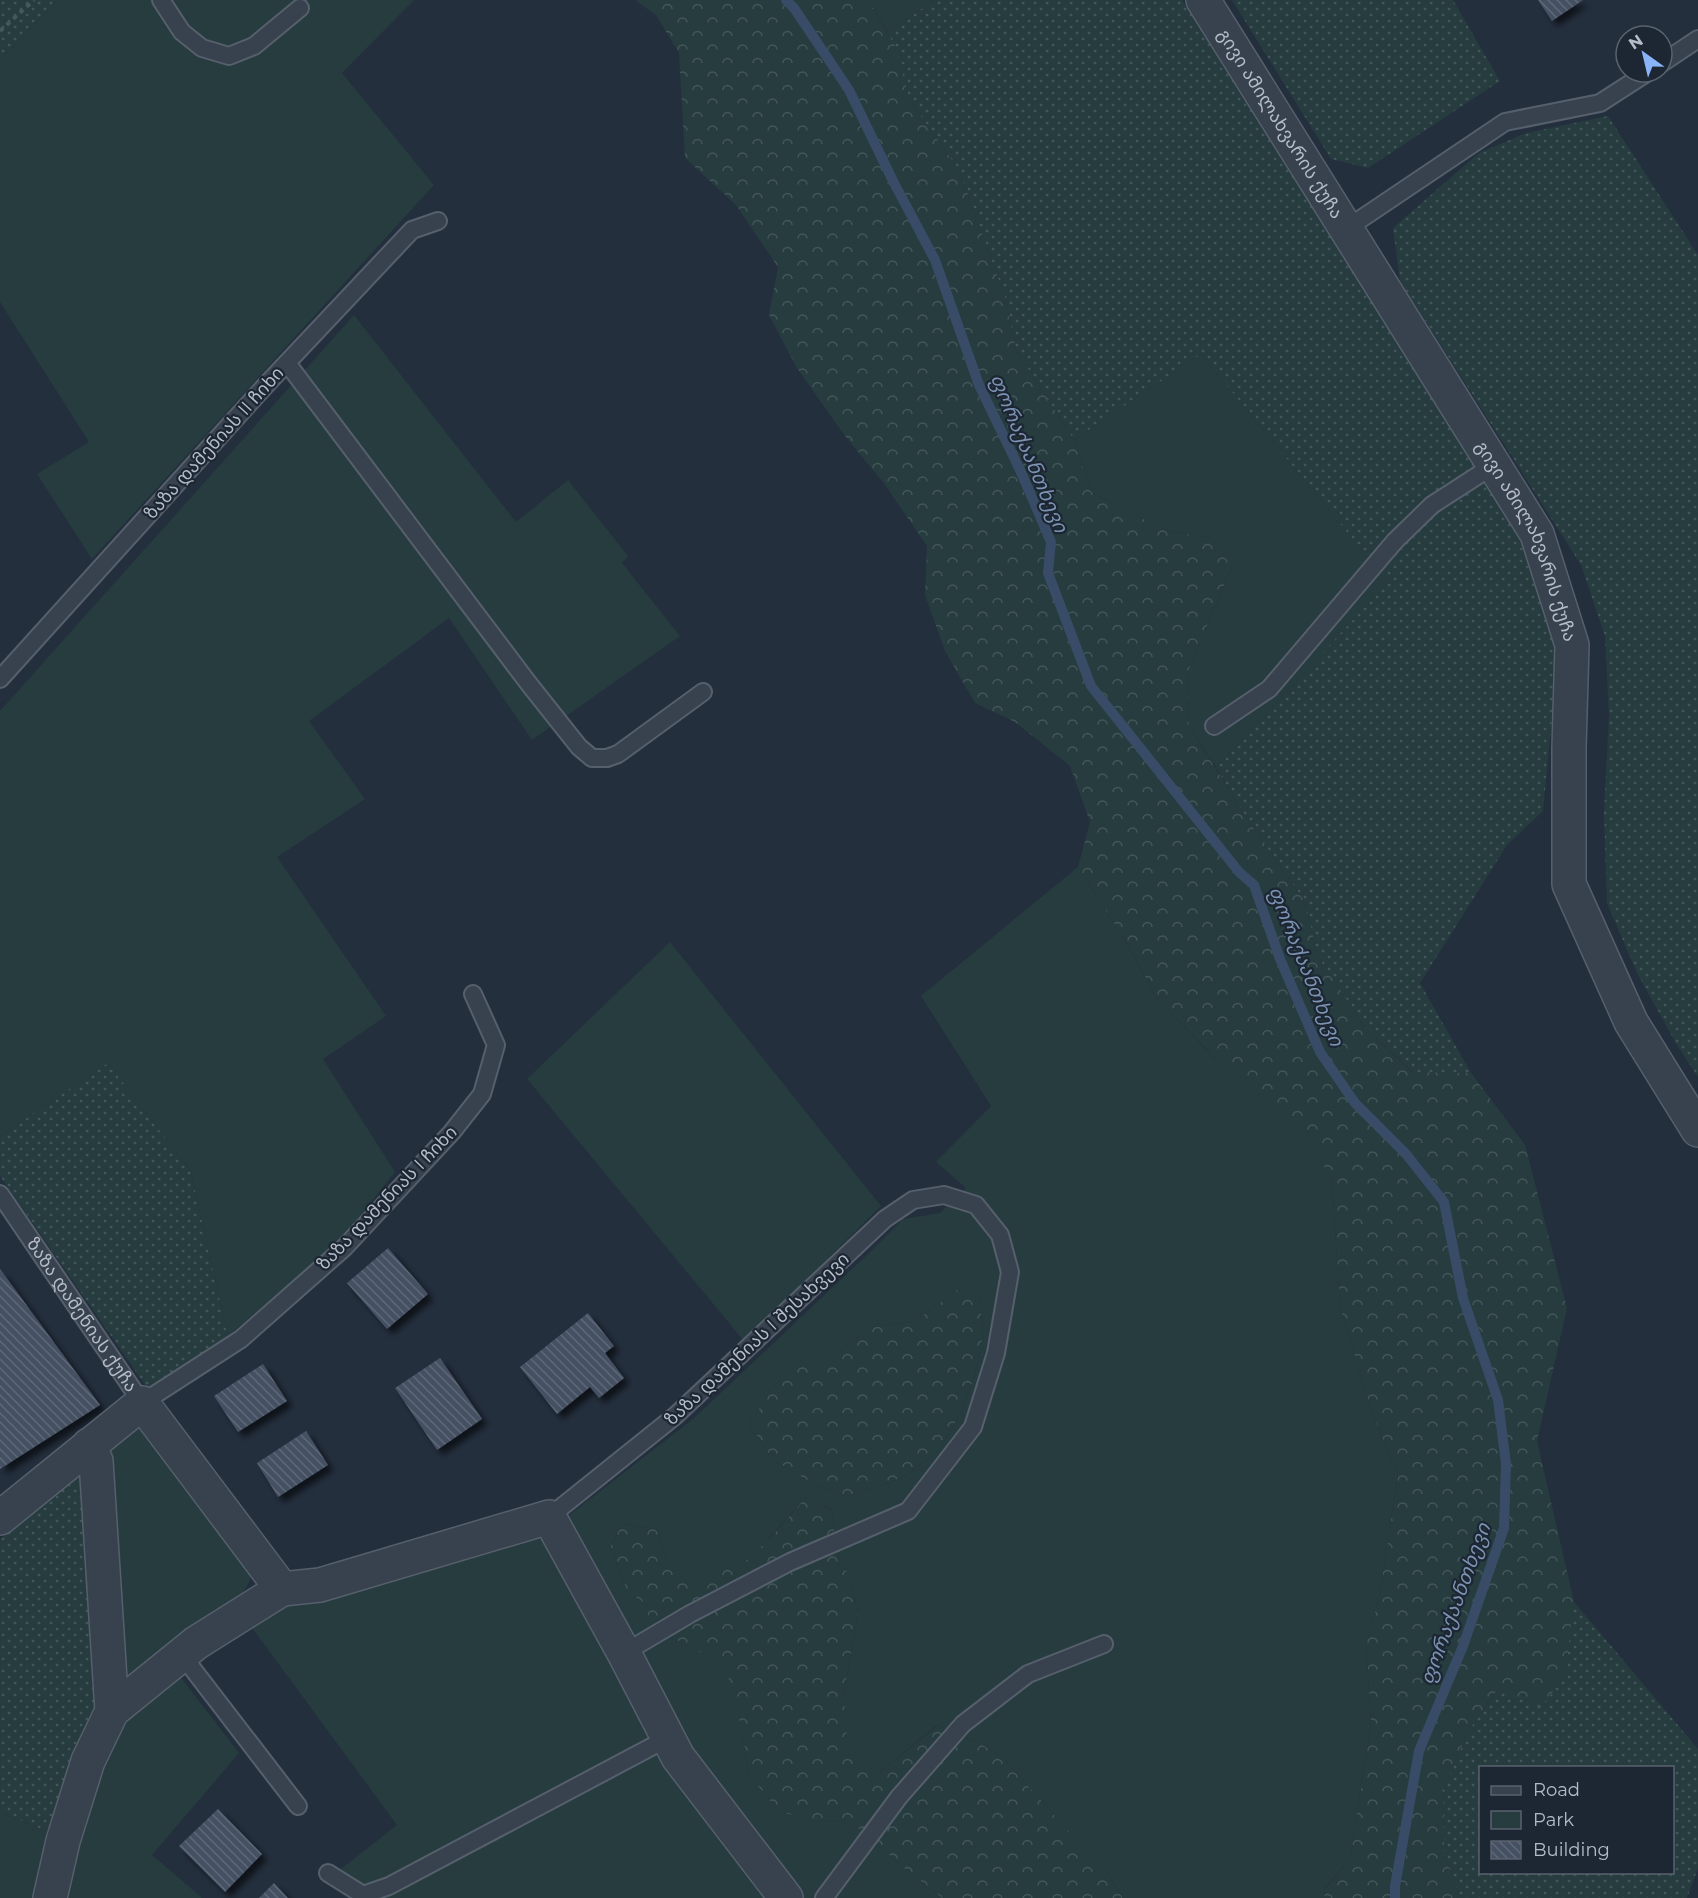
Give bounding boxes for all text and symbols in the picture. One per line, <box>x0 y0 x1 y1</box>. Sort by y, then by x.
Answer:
north arrow <box>1614 24 1674 84</box>
street label: გივი ამილახვარის ქუჩა <box>1213 25 1348 223</box>
text: N <box>1625 30 1647 53</box>
street label: ზაზა დამენიას II ჩიხი <box>140 362 288 524</box>
water label: ფორაქაანთხევი <box>985 370 1074 537</box>
street label: გივი ამილახვარის ქუჩა <box>1471 437 1581 644</box>
water label: ფორაქაანთხევი <box>1263 883 1350 1051</box>
street label: ზაზა დამენიას I ჩიხი <box>312 1121 462 1275</box>
street label: ზაზა დამენიას ქუჩა <box>22 1233 142 1396</box>
street label: ზაზა დამენიას I შესახვევი <box>660 1248 854 1430</box>
water label: ფორაქაანთხევი <box>1415 1519 1496 1688</box>
legend <box>1479 1766 1674 1874</box>
text: Road <box>1533 1779 1580 1801</box>
text: Park <box>1533 1809 1574 1831</box>
text: Building <box>1533 1839 1610 1861</box>

